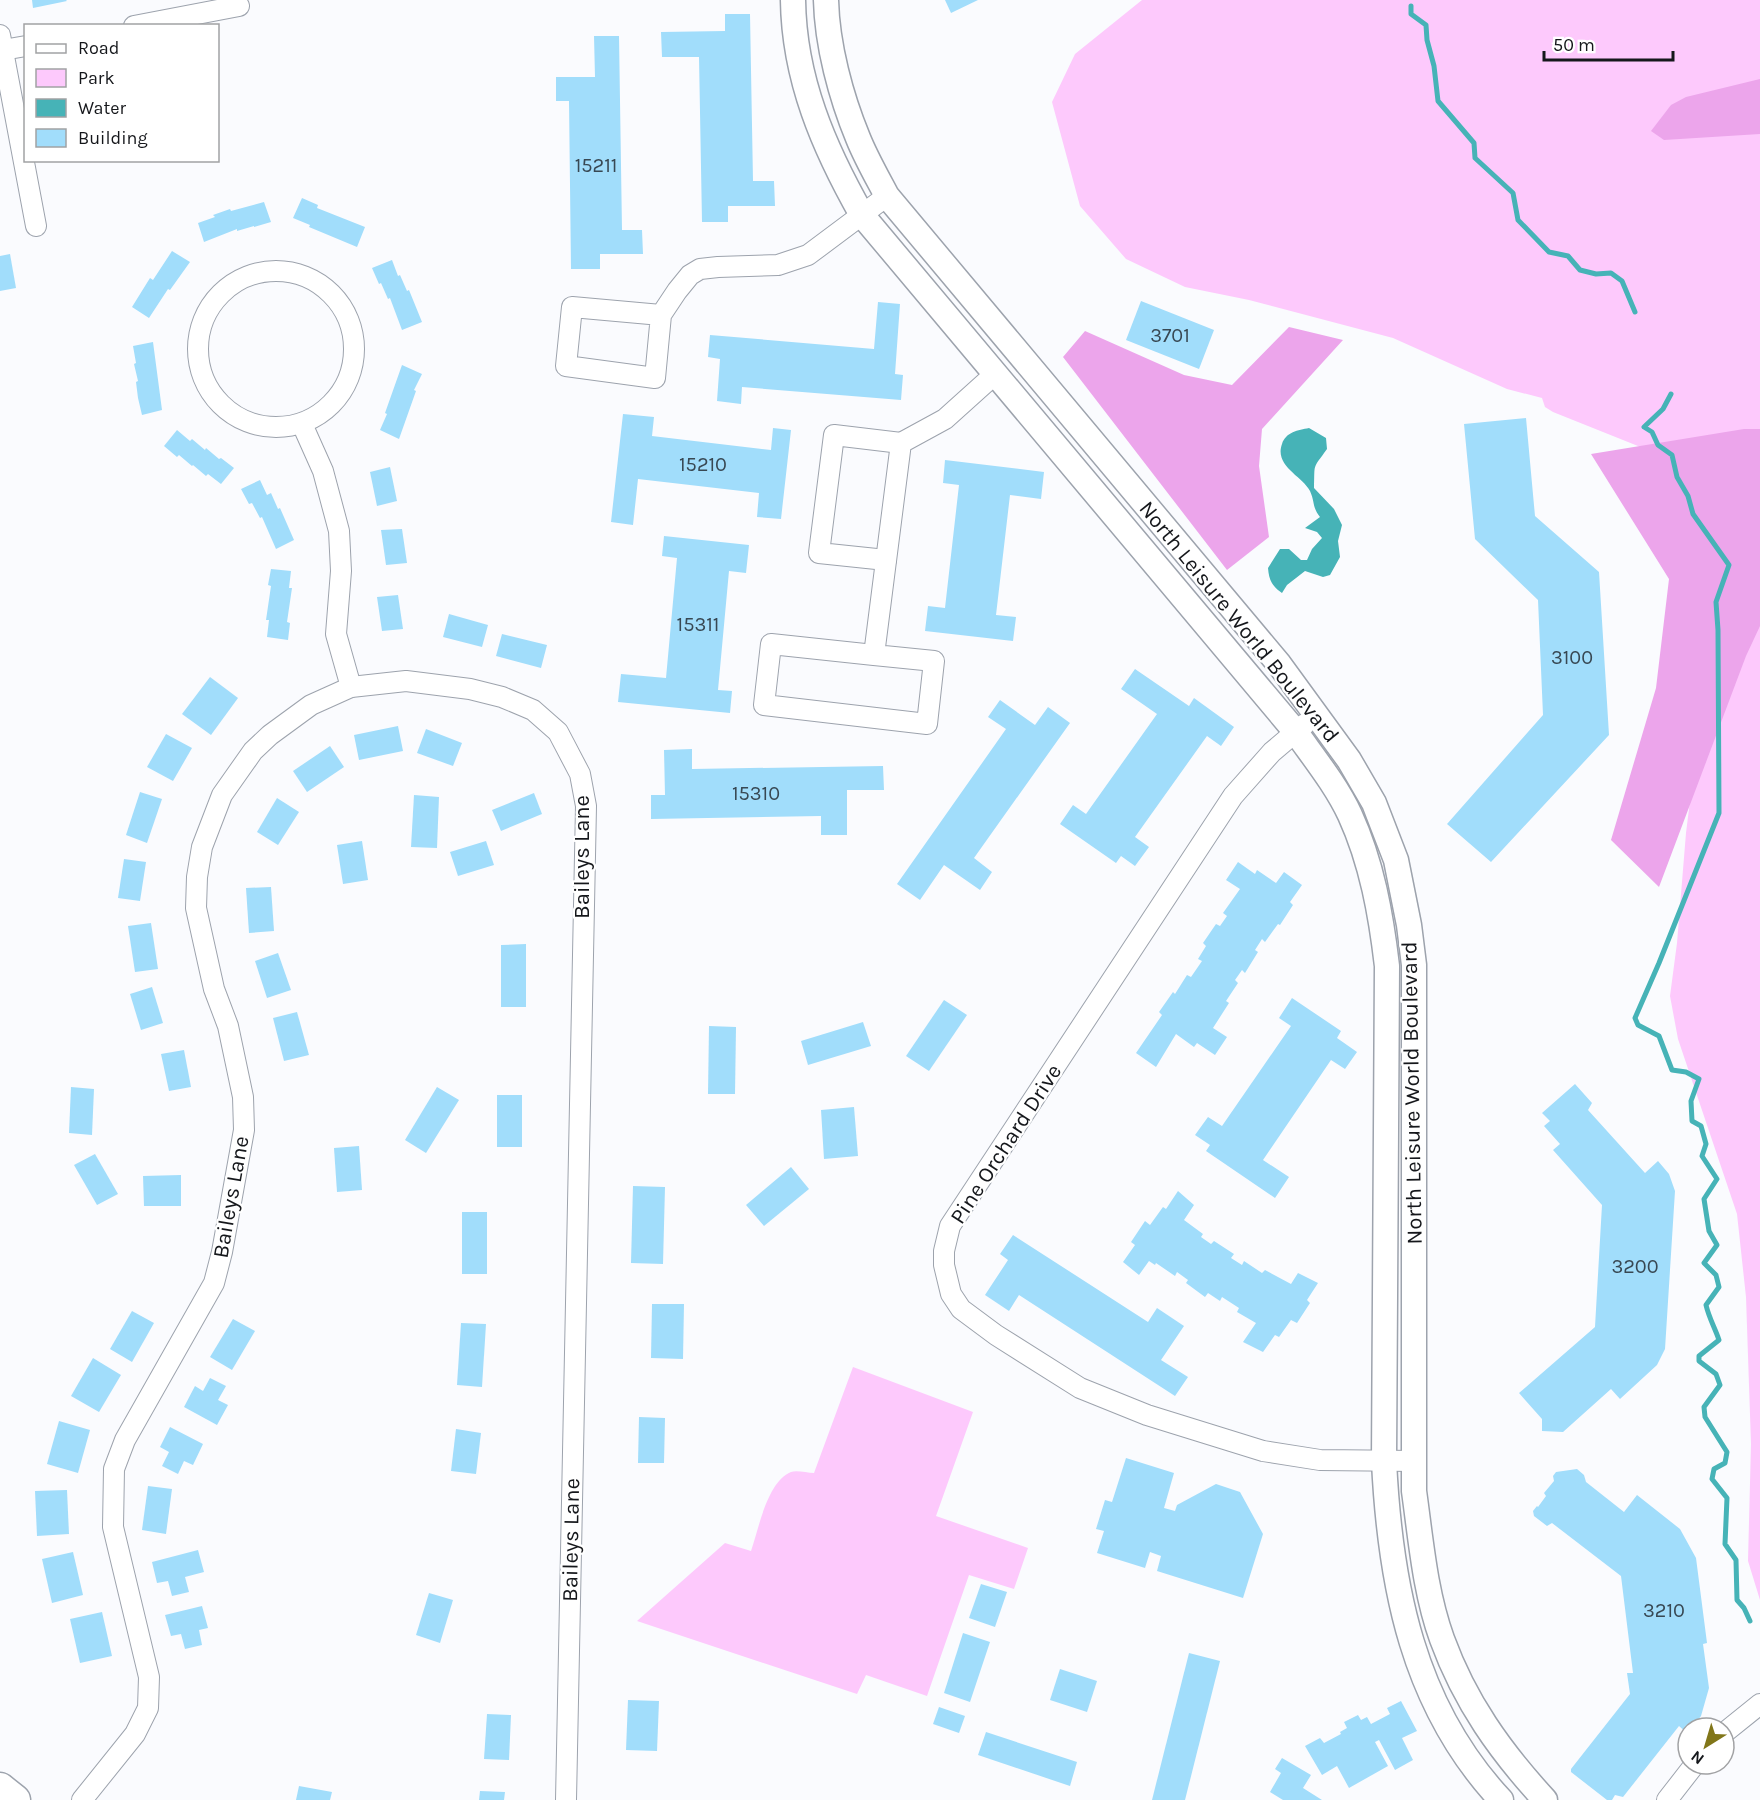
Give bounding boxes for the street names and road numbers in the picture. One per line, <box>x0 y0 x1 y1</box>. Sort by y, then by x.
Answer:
street label: North Leisure World Boulevard <box>1133 496 1345 748</box>
street label: Baileys Lane <box>569 795 595 919</box>
street label: North Leisure World Boulevard <box>1396 941 1428 1245</box>
street label: Pine Orchard Drive <box>945 1059 1067 1229</box>
street label: Baileys Lane <box>207 1134 255 1260</box>
street label: Baileys Lane <box>557 1478 585 1602</box>

